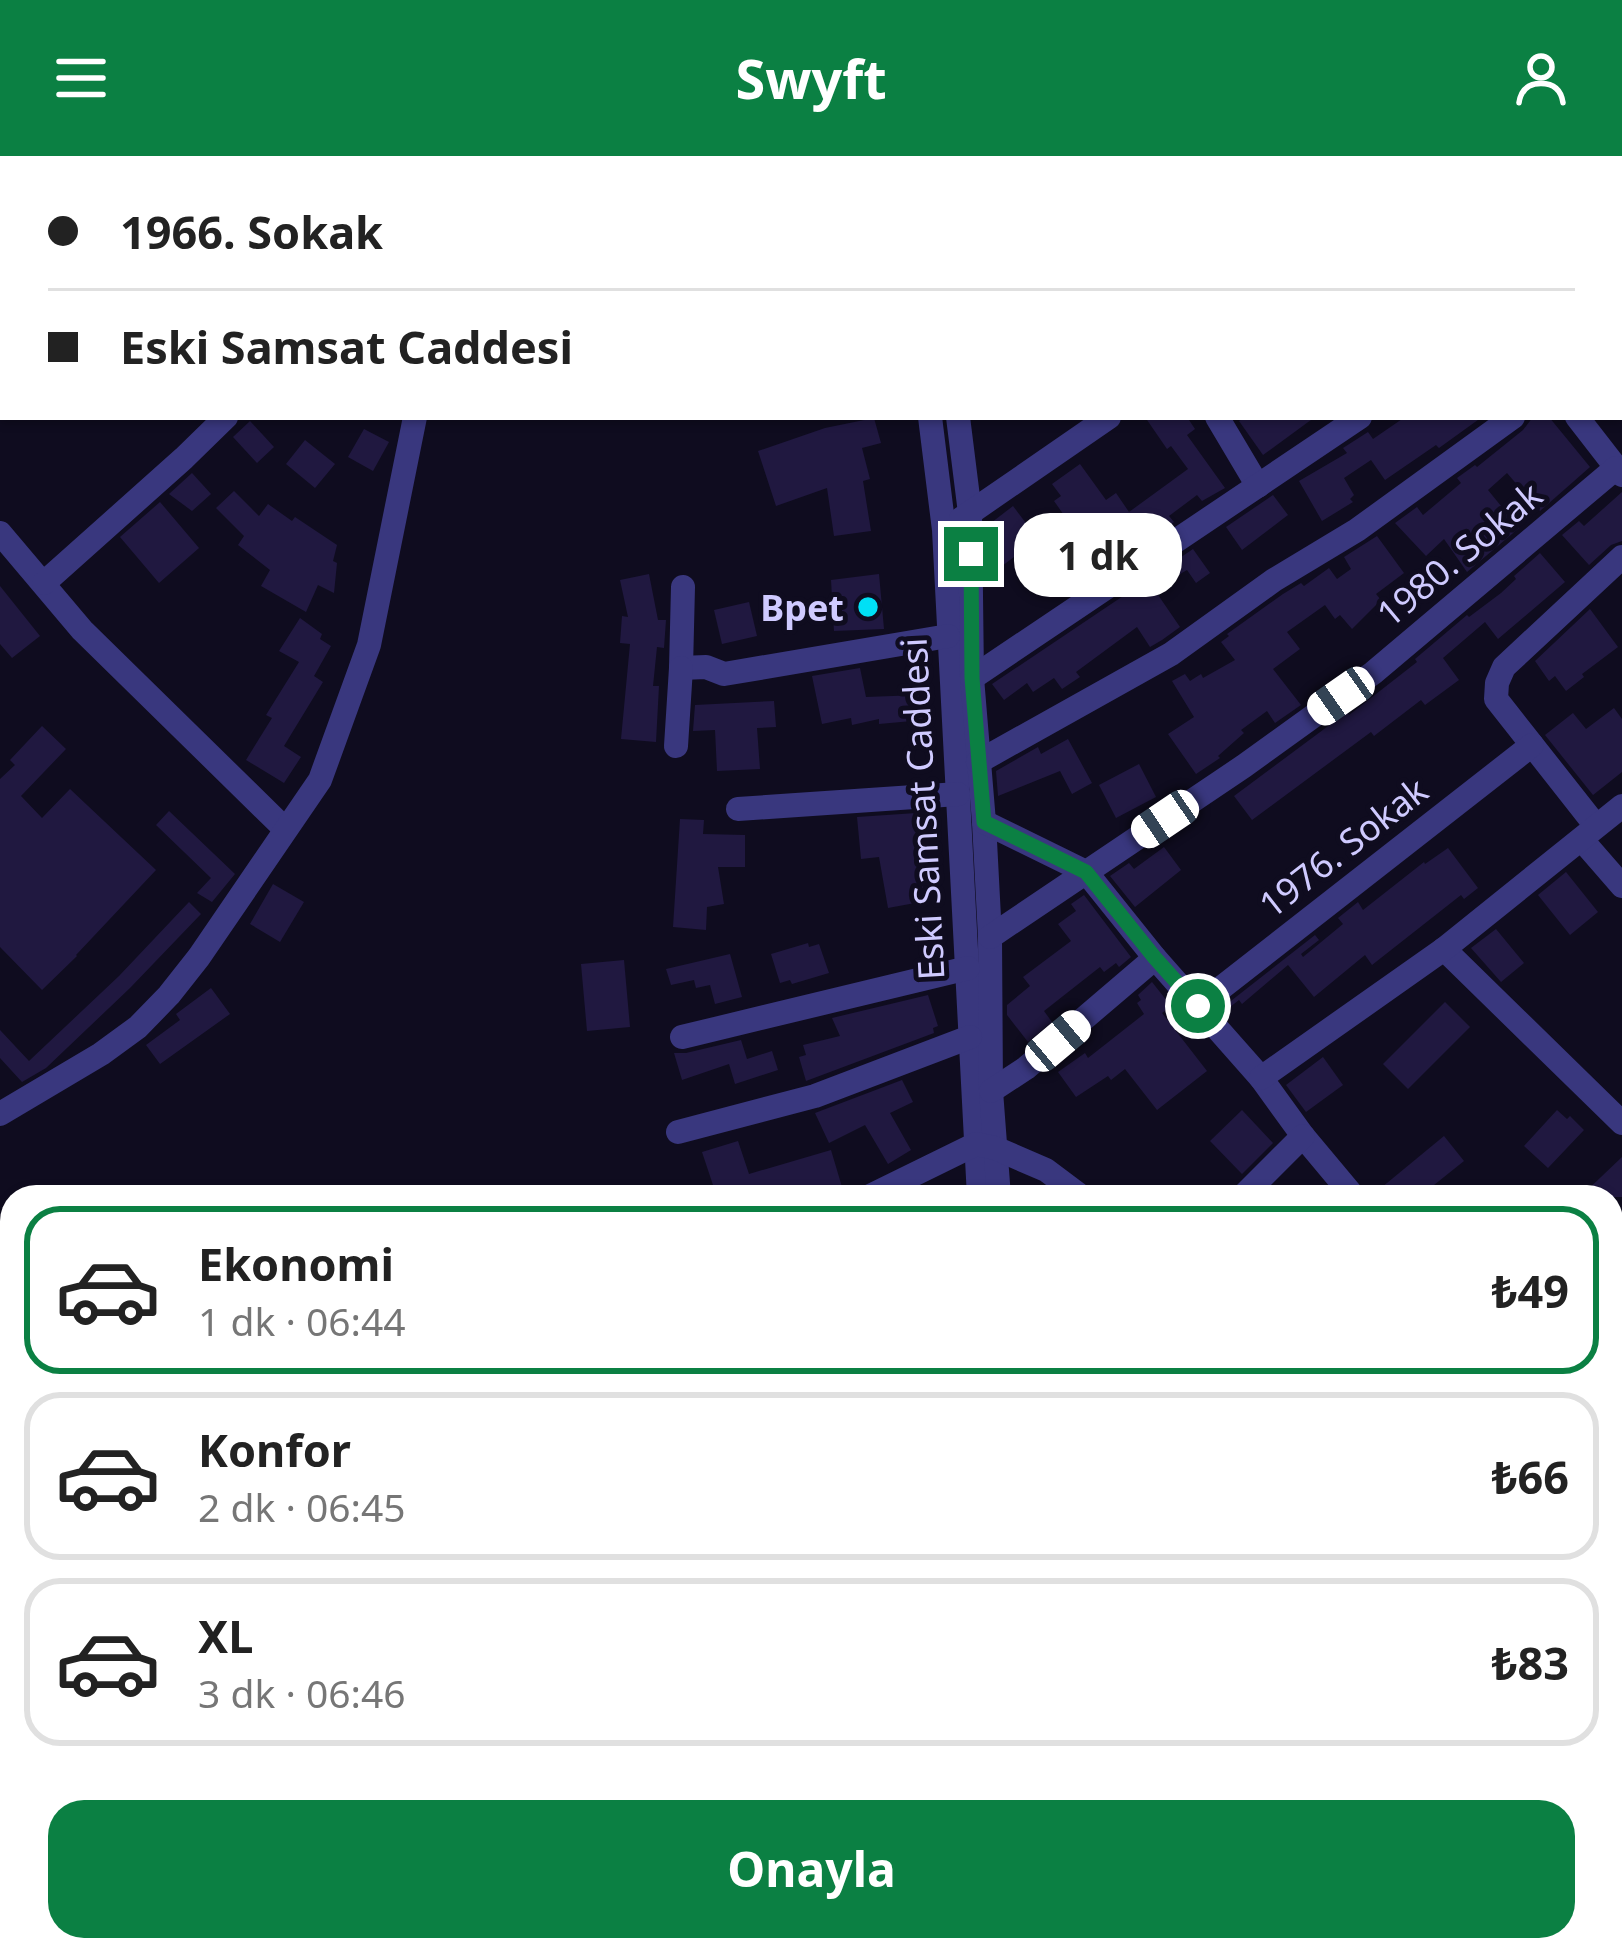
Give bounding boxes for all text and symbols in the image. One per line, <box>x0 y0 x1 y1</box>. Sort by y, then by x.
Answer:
text: Swyft <box>735 41 887 115</box>
icon: menu <box>48 45 114 111</box>
icon: person <box>1508 45 1574 111</box>
text: 1966. Sokak <box>120 201 383 262</box>
text: Eski Samsat Caddesi <box>120 316 573 377</box>
street label: 1980. Sokak <box>1366 470 1552 638</box>
callout: 1 dk <box>1013 512 1181 596</box>
route end <box>944 527 998 581</box>
text: 1 dk <box>1057 528 1139 581</box>
place label: Bpet <box>760 583 844 632</box>
marker: Bpet <box>855 594 881 620</box>
street label: Eski Samsat Caddesi <box>889 637 955 981</box>
car <box>1301 661 1381 731</box>
street label: 1976. Sokak <box>1248 766 1438 928</box>
car <box>1125 784 1205 854</box>
route start <box>1171 979 1225 1033</box>
car <box>1019 1004 1097 1078</box>
text: Ekonomi <box>198 1233 394 1294</box>
icon: car <box>54 1236 162 1344</box>
text: ₺49 <box>1492 1260 1569 1321</box>
text: 1 dk · 06:44 <box>198 1294 406 1347</box>
text: Konfor <box>198 1419 351 1480</box>
icon: car <box>54 1422 162 1530</box>
text: ₺66 <box>1492 1446 1569 1507</box>
text: 2 dk · 06:45 <box>198 1480 406 1533</box>
text: XL <box>198 1605 253 1666</box>
icon: car <box>54 1608 162 1716</box>
text: ₺83 <box>1492 1632 1569 1693</box>
text: 3 dk · 06:46 <box>198 1666 406 1719</box>
button: Onayla <box>48 1800 1575 1938</box>

